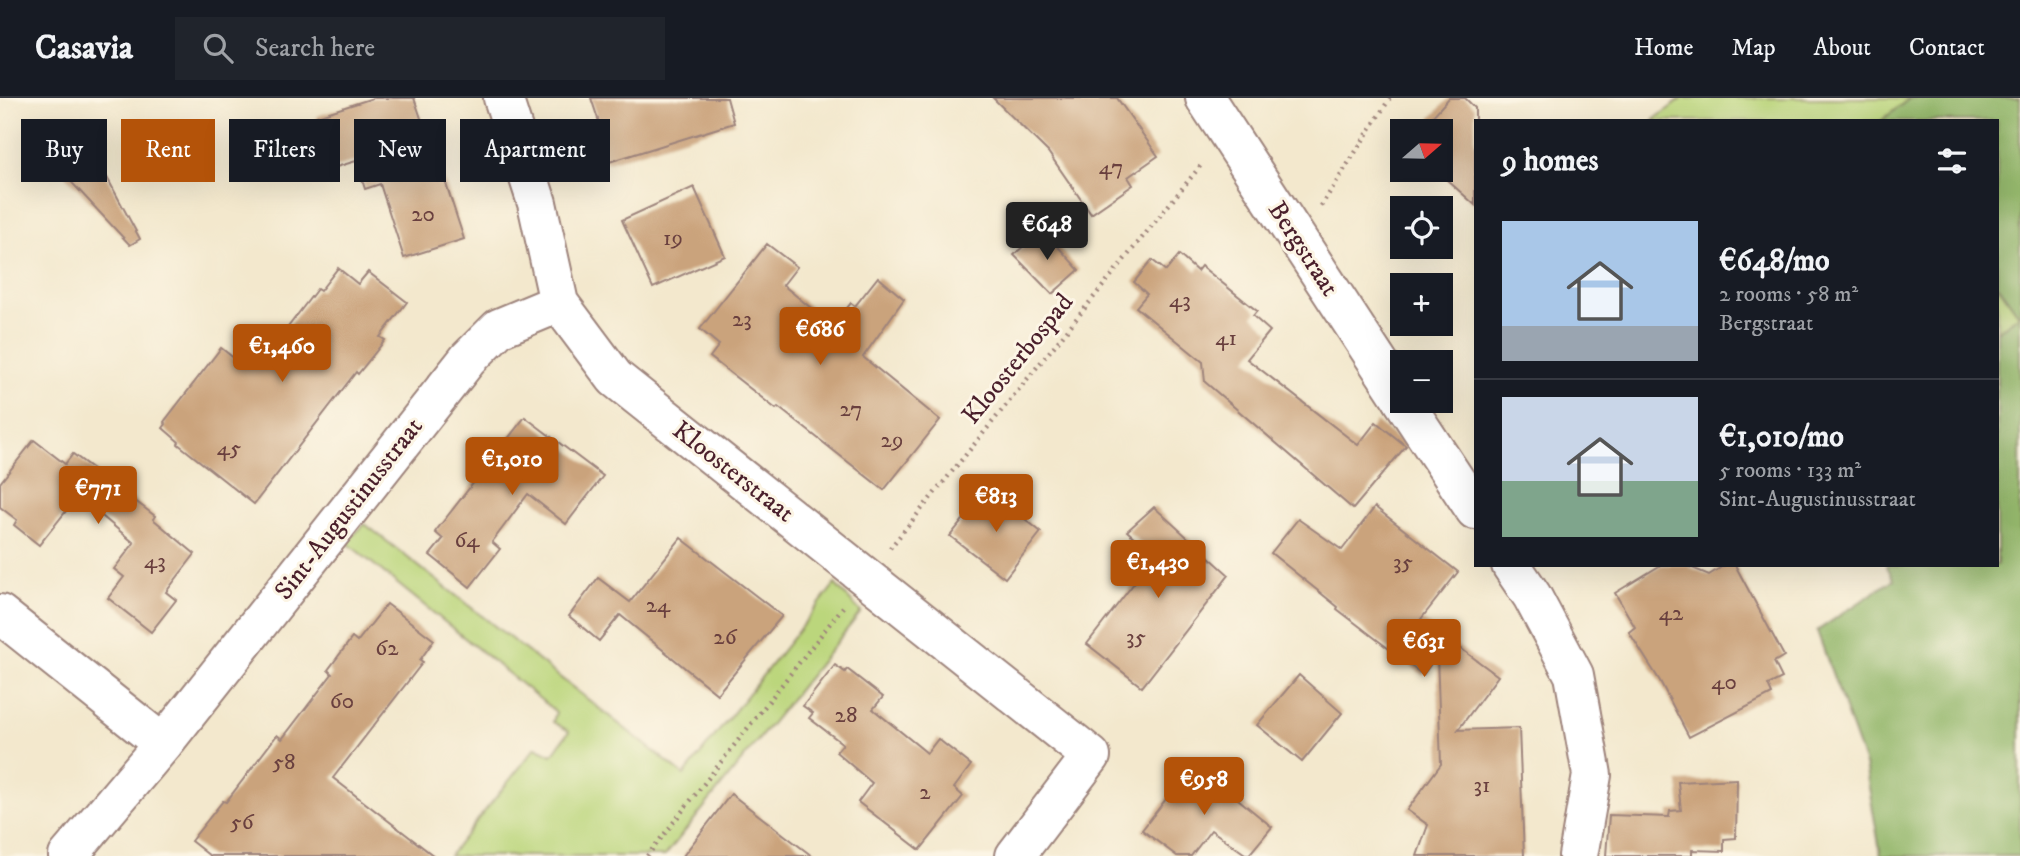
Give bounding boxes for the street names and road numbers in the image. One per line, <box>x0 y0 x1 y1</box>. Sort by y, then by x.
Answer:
street label: Bergstraat <box>1260 195 1346 303</box>
street label: Kloosterbospad <box>955 287 1081 431</box>
street label: Sint-Augustinusstraat <box>268 411 430 607</box>
street label: Kloosterstraat <box>665 414 801 530</box>

